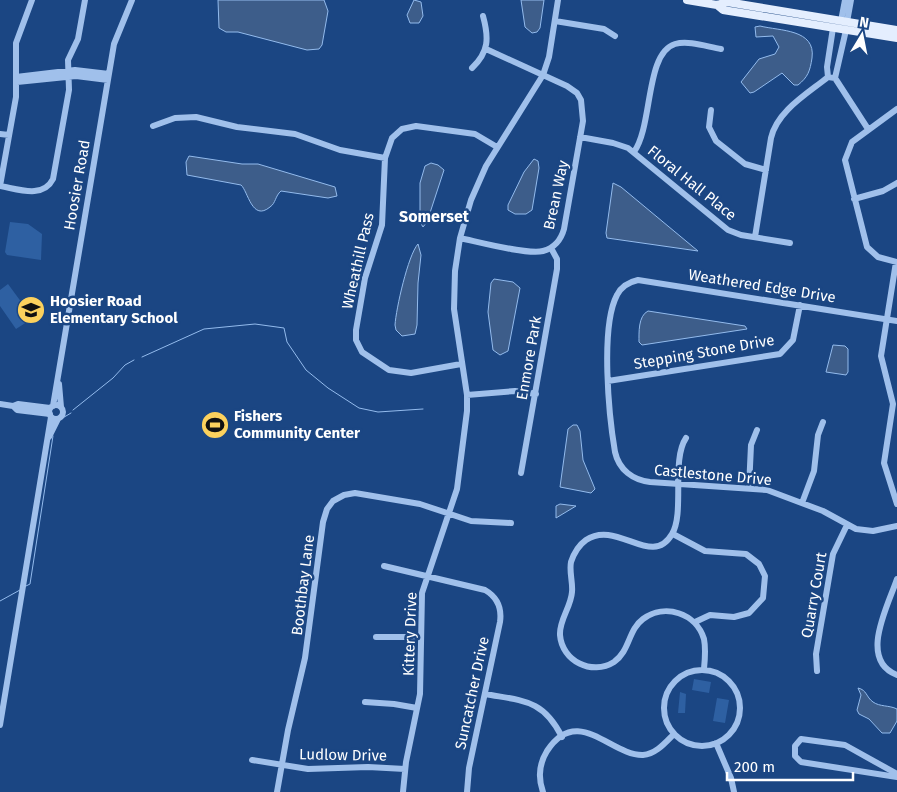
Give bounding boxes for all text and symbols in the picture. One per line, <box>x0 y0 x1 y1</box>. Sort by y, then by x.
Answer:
north arrow <box>837 10 887 60</box>
text: N <box>858 14 870 32</box>
street label: Hoosier Road <box>60 138 94 232</box>
street label: Floral Hall Place <box>644 142 740 224</box>
street label: Brean Way <box>540 158 572 231</box>
district label: Somerset <box>399 207 470 226</box>
street label: Wheathill Pass <box>338 211 378 311</box>
street label: Weathered Edge Drive <box>687 265 837 307</box>
place label: Hoosier Road Elementary School <box>50 292 178 327</box>
school or university icon: Hoosier Road Elementary School <box>16 295 46 325</box>
street label: Enmore Park <box>513 314 545 402</box>
street label: Stepping Stone Drive <box>632 331 776 373</box>
place label: Fishers Community Center <box>234 407 361 442</box>
sports icon: Fishers Community Center <box>200 410 230 440</box>
street label: Castlestone Drive <box>653 461 773 489</box>
street label: Boothbay Lane <box>288 534 318 636</box>
street label: Quarry Court <box>798 550 831 639</box>
street label: Kittery Drive <box>400 592 420 676</box>
street label: Suncatcher Drive <box>451 635 493 751</box>
street label: Ludlow Drive <box>299 745 387 765</box>
scale bar <box>727 750 853 782</box>
text: 200 m <box>734 758 775 776</box>

